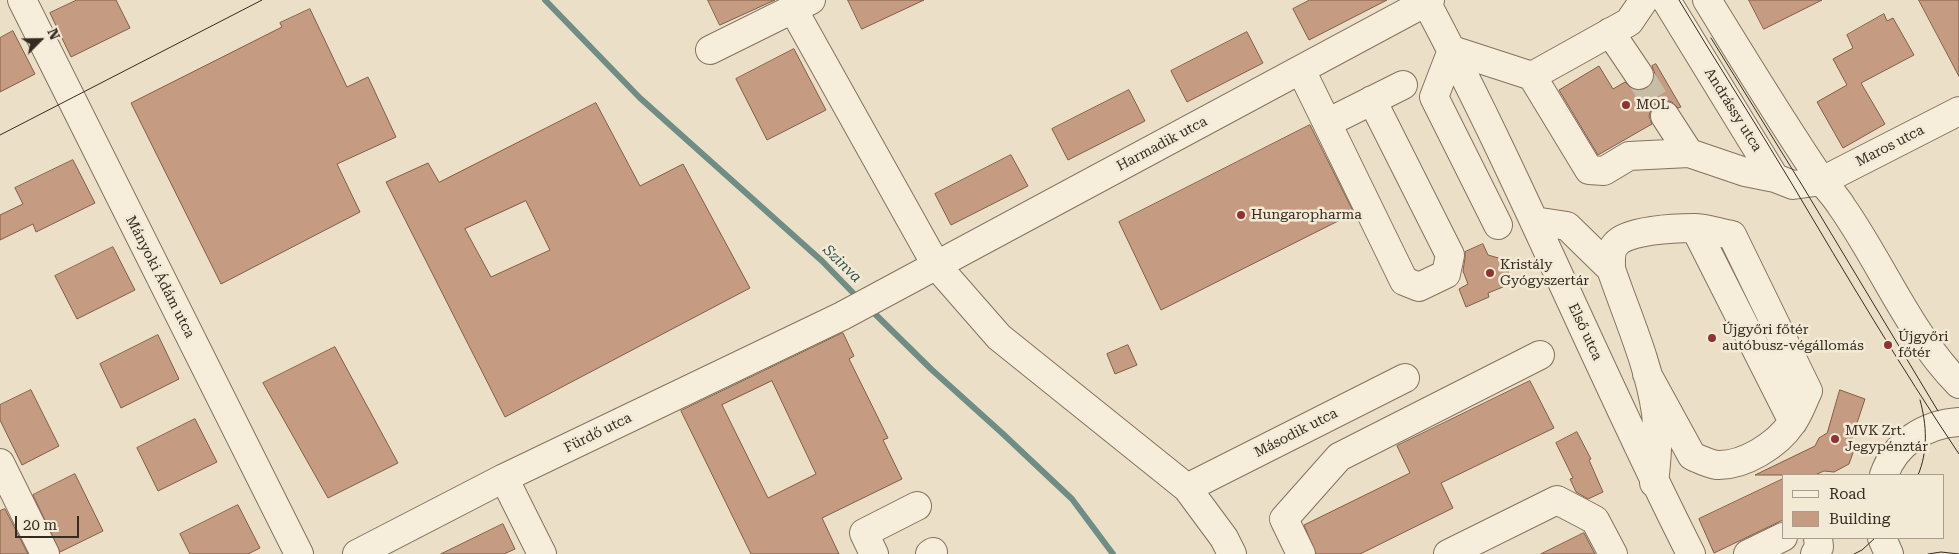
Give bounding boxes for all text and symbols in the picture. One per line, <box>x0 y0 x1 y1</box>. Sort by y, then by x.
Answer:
north arrow <box>15 15 65 65</box>
text: N <box>44 26 63 42</box>
street label: Andrássy utca <box>1701 65 1765 155</box>
place label: MOL <box>1636 97 1669 113</box>
marker: MOL <box>1620 99 1632 111</box>
street label: Harmadik utca <box>1114 113 1210 175</box>
street label: Maros utca <box>1853 122 1927 170</box>
place label: Hungaropharma <box>1251 207 1362 223</box>
marker: Hungaropharma <box>1235 209 1247 221</box>
street label: Mányoki Ádám utca <box>122 213 198 341</box>
water label: Szinva <box>819 241 865 287</box>
place label: Kristály Gyógyszertár <box>1500 257 1589 290</box>
marker: Kristály Gyógyszertár <box>1484 267 1496 279</box>
street label: Első utca <box>1564 301 1606 363</box>
place label: Újgyőri főtér autóbusz-végállomás <box>1722 322 1864 354</box>
place label: Újgyőri főtér <box>1898 329 1948 362</box>
marker: Újgyőri főtér autóbusz-végállomás <box>1706 332 1718 344</box>
marker: Újgyőri főtér <box>1882 339 1894 351</box>
street label: Második utca <box>1252 405 1340 461</box>
street label: Fürdő utca <box>561 409 635 457</box>
place label: MVK Zrt. Jegypénztár <box>1845 423 1928 456</box>
marker: MVK Zrt. Jegypénztár <box>1829 433 1841 445</box>
legend <box>1782 474 1944 539</box>
text: Road <box>1829 485 1866 503</box>
scale bar <box>18 506 81 538</box>
text: Building <box>1829 510 1890 528</box>
text: 20 m <box>23 516 57 534</box>

